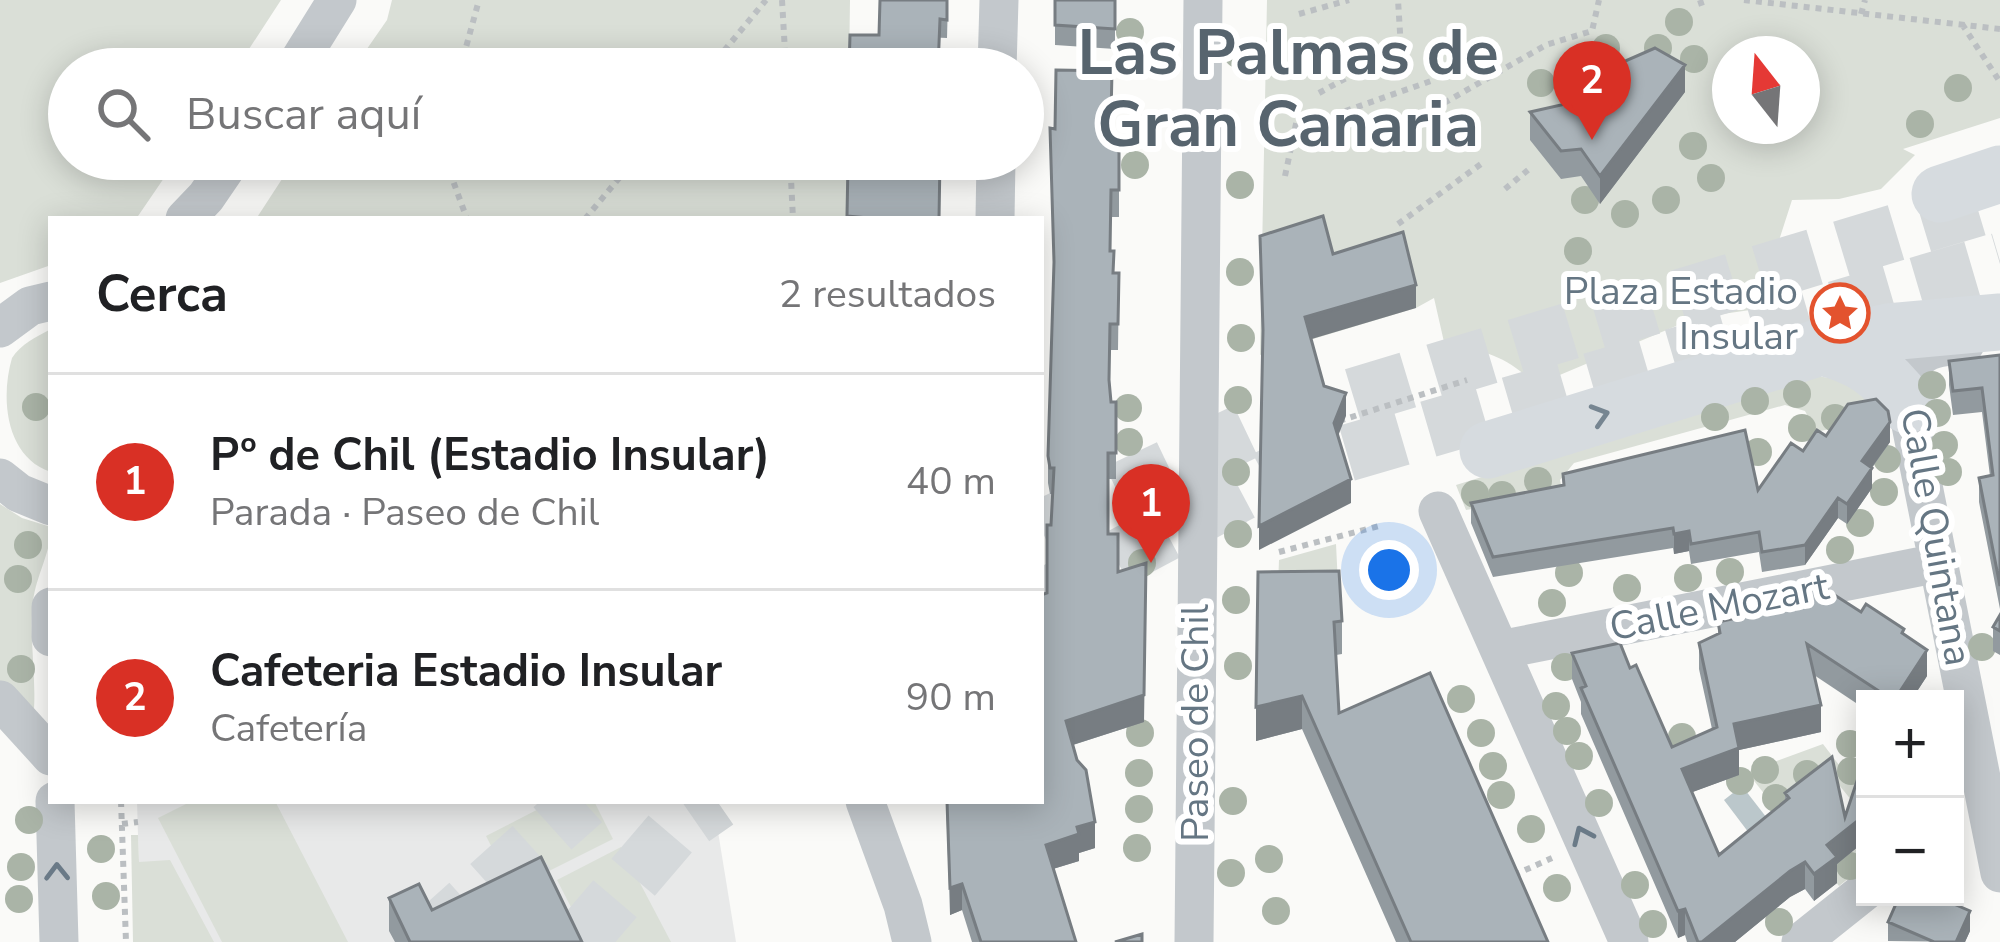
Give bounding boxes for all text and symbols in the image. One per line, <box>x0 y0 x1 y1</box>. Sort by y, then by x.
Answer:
district label: Las Palmas de Gran Canaria <box>1077 10 1499 168</box>
north arrow <box>1712 36 1820 144</box>
pin: 2 <box>1553 41 1631 140</box>
search box <box>48 48 1044 180</box>
icon: search <box>90 81 156 147</box>
text: Buscar aquí <box>186 84 421 145</box>
text: Cerca <box>96 259 228 329</box>
place label: Plaza Estadio Insular <box>1564 265 1798 363</box>
text: 2 resultados <box>779 268 996 321</box>
place icon: Plaza Estadio Insular <box>1809 282 1871 344</box>
one-way arrow <box>1589 404 1610 429</box>
street label: Calle Quintana <box>1887 404 1985 670</box>
text: Pº de Chil (Estadio Insular) <box>210 425 770 486</box>
text: 1 <box>123 455 147 508</box>
text: 40 m <box>906 455 996 508</box>
pin: 1 <box>1112 464 1190 563</box>
text: Parada · Paseo de Chil <box>210 486 599 539</box>
your location <box>1359 540 1419 600</box>
street label: Calle Mozart <box>1605 560 1833 654</box>
street label: Paseo de Chil <box>1169 603 1222 842</box>
text: Cafeteria Estadio Insular <box>210 641 722 702</box>
text: 2 <box>123 671 147 724</box>
text: 90 m <box>906 671 996 724</box>
map controls <box>1856 690 1964 906</box>
button: + <box>1856 690 1964 798</box>
text: Cafetería <box>210 702 367 755</box>
button: − <box>1856 798 1964 906</box>
one-way arrow <box>1572 826 1596 847</box>
one-way arrow <box>45 862 71 880</box>

